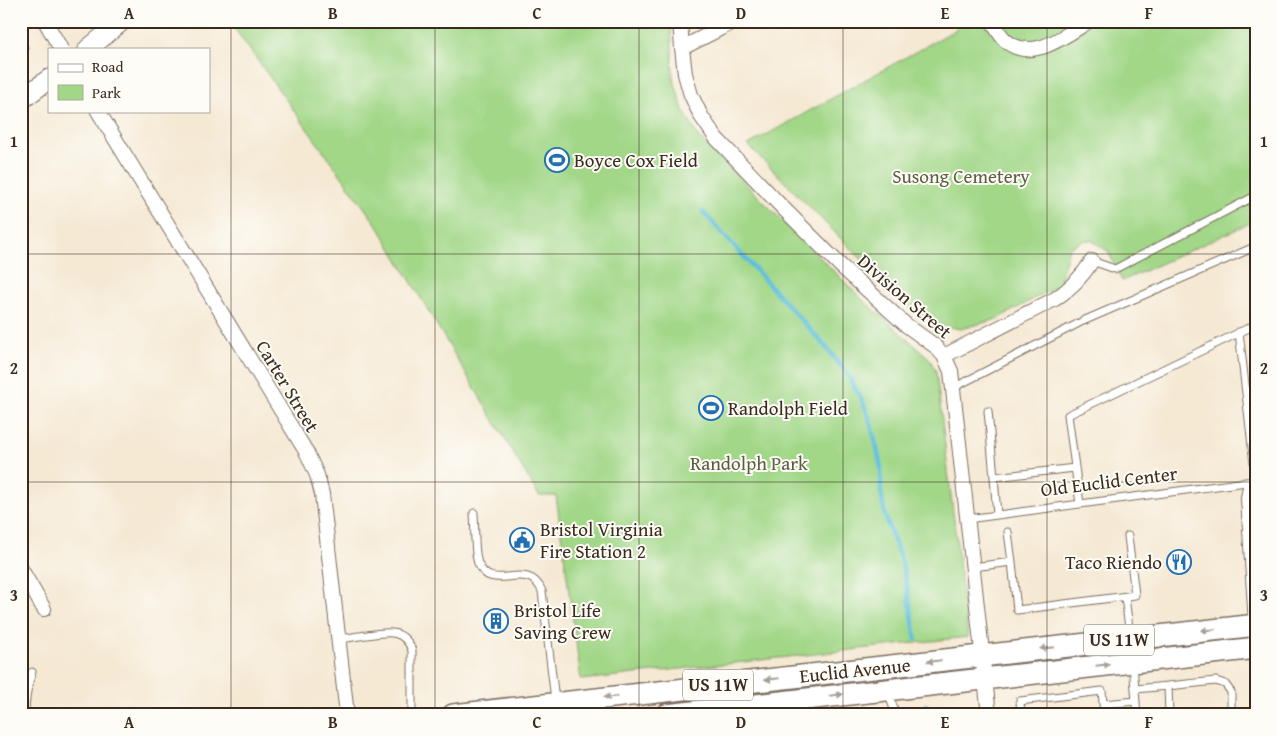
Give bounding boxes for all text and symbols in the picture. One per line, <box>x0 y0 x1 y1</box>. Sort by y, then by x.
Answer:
text: A <box>124 1 135 25</box>
text: B <box>328 1 338 25</box>
text: C <box>532 1 542 25</box>
text: D <box>736 1 746 25</box>
text: E <box>941 1 950 25</box>
text: F <box>1145 1 1153 25</box>
legend <box>48 48 210 112</box>
text: Road <box>92 56 123 77</box>
text: Park <box>92 82 121 103</box>
text: 1 <box>10 129 18 153</box>
text: 1 <box>1260 129 1268 153</box>
place label: Boyce Cox Field <box>574 146 699 174</box>
sports icon: Boyce Cox Field <box>544 147 570 173</box>
park label: Susong Cemetery <box>892 162 1030 190</box>
street label: Division Street <box>852 247 959 345</box>
street label: Carter Street <box>250 335 327 438</box>
text: 2 <box>10 356 18 380</box>
text: 2 <box>1260 356 1268 380</box>
place label: Randolph Field <box>728 394 849 422</box>
sports icon: Randolph Field <box>698 395 724 421</box>
park label: Randolph Park <box>690 449 808 477</box>
street label: Old Euclid Center <box>1039 459 1179 503</box>
place label: Bristol Virginia Fire Station 2 <box>540 515 663 565</box>
public building icon: Bristol Virginia Fire Station 2 <box>509 527 535 553</box>
place label: Taco Riendo <box>1065 548 1162 576</box>
restaurant icon: Taco Riendo <box>1166 549 1192 575</box>
text: 3 <box>10 583 18 607</box>
text: 3 <box>1260 583 1268 607</box>
place label: Bristol Life Saving Crew <box>514 596 612 646</box>
building icon: Bristol Life Saving Crew <box>483 608 509 634</box>
road number: US 11W <box>1084 624 1154 656</box>
one-way arrow <box>1200 626 1216 634</box>
one-way arrow <box>1038 644 1054 652</box>
street label: Euclid Avenue <box>798 650 912 690</box>
one-way arrow <box>925 657 941 665</box>
one-way arrow <box>1095 661 1111 669</box>
road number: US 11W <box>683 670 753 700</box>
one-way arrow <box>764 675 780 683</box>
one-way arrow <box>828 691 844 699</box>
one-way arrow <box>602 693 618 701</box>
text: A <box>124 710 135 734</box>
text: B <box>328 710 338 734</box>
text: C <box>532 710 542 734</box>
text: D <box>736 710 746 734</box>
text: E <box>941 710 950 734</box>
text: F <box>1145 710 1153 734</box>

